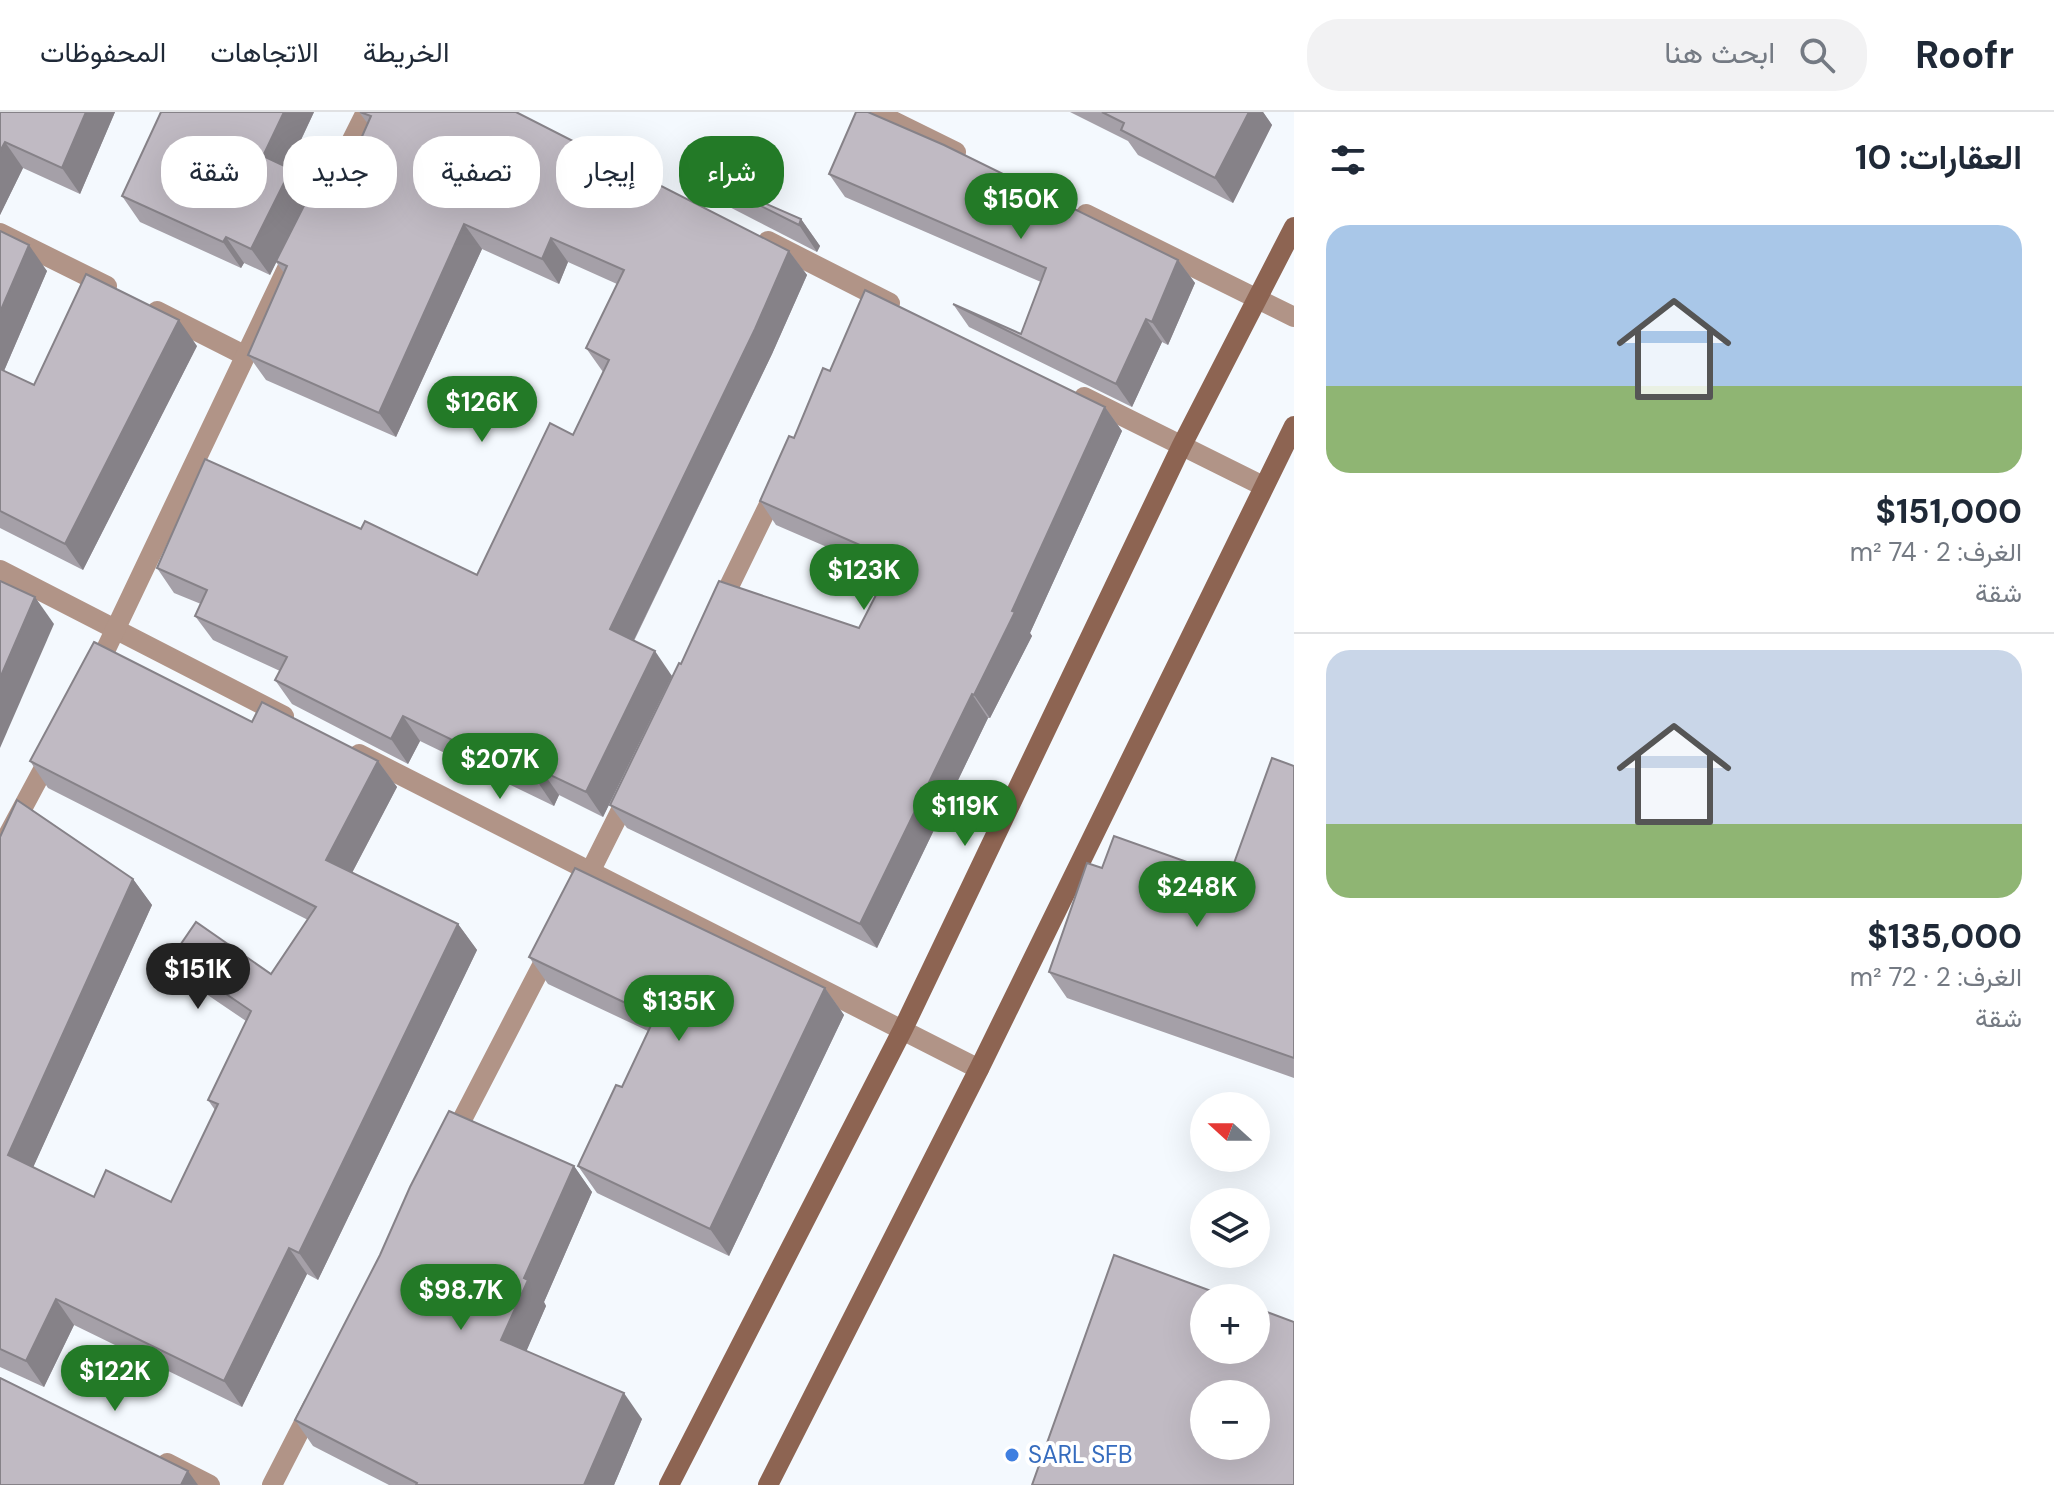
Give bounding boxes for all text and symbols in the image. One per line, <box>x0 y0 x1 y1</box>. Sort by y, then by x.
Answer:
search box <box>1307 19 1867 91</box>
text: Roofr <box>1915 30 2014 80</box>
text: ابحث هنا <box>1664 33 1775 72</box>
icon: search <box>1795 33 1839 77</box>
text: المحفوظات <box>40 34 166 71</box>
text: الاتجاهات <box>210 34 319 71</box>
text: الخريطة <box>363 34 449 71</box>
text: العقارات: 10 <box>1855 135 2022 180</box>
chip: شقة <box>161 136 267 208</box>
chip: جديد <box>283 136 397 208</box>
chip: تصفية <box>413 136 540 208</box>
chip: إيجار <box>556 136 663 208</box>
chip: شراء <box>679 136 784 208</box>
icon: filters <box>1326 138 1370 182</box>
pin: $150K <box>965 173 1077 241</box>
text: $150K <box>983 182 1059 216</box>
icon: home <box>1602 277 1746 421</box>
pin: $126K <box>426 376 538 444</box>
text: $126K <box>445 385 519 419</box>
text: $151,000 <box>1875 489 2022 534</box>
text: الغرف: 2 · 74 m² <box>1850 535 2022 569</box>
pin: $123K <box>808 544 920 612</box>
text: $123K <box>828 553 900 587</box>
text: شقة <box>1975 576 2022 610</box>
icon: home <box>1602 702 1746 846</box>
pin: $207K <box>444 733 556 801</box>
text: $207K <box>460 742 540 776</box>
pin: $119K <box>909 780 1021 848</box>
text: $119K <box>931 789 999 823</box>
pin: $248K <box>1141 861 1253 929</box>
text: $248K <box>1157 870 1237 904</box>
text: $135,000 <box>1867 914 2022 959</box>
pin: $151K <box>142 943 254 1011</box>
text: $151K <box>164 952 232 986</box>
text: الغرف: 2 · 72 m² <box>1850 960 2022 994</box>
pin: $135K <box>623 975 735 1043</box>
text: $135K <box>642 984 716 1018</box>
text: شقة <box>1975 1001 2022 1035</box>
north arrow <box>1190 1092 1270 1172</box>
map controls <box>1190 1092 1270 1460</box>
button: layers <box>1190 1188 1270 1268</box>
pin: $98.7K <box>396 1264 526 1332</box>
text: $98.7K <box>418 1273 504 1307</box>
button: + <box>1190 1284 1270 1364</box>
pin: $122K <box>59 1345 171 1413</box>
text: $122K <box>79 1354 151 1388</box>
button: − <box>1190 1380 1270 1460</box>
place label: SARL SFB <box>1028 1439 1132 1470</box>
marker: SARL SFB <box>1003 1446 1021 1464</box>

